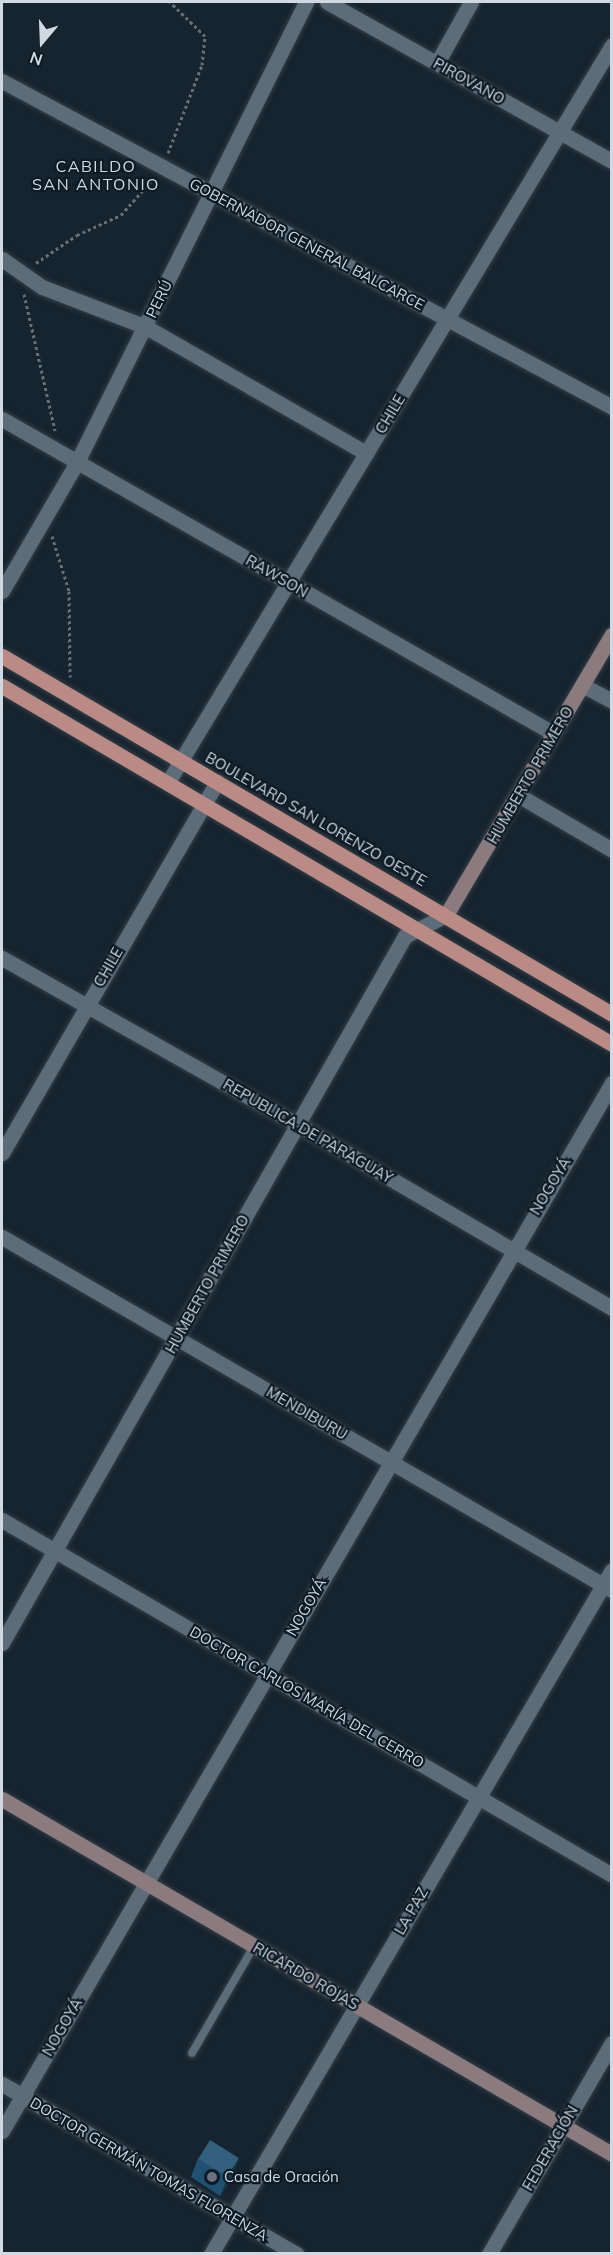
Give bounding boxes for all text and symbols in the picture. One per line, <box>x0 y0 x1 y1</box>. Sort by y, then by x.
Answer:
north arrow <box>12 12 72 72</box>
text: N <box>27 48 45 70</box>
street label: PIROVANO <box>430 54 508 108</box>
district label: CABILDO SAN ANTONIO <box>32 156 160 194</box>
street label: GOBERNADOR GENERAL BALCARCE <box>186 174 428 314</box>
street label: PERÚ <box>142 277 176 321</box>
street label: CHILE <box>371 391 409 437</box>
street label: RAWSON <box>243 551 311 601</box>
street label: HUMBERTO PRIMERO <box>483 703 577 847</box>
street label: BOULEVARD SAN LORENZO OESTE <box>202 748 430 890</box>
street label: CHILE <box>90 944 126 990</box>
street label: REPUBLICA DE PARAGUAY <box>220 1075 396 1187</box>
street label: NOGOYÁ <box>526 1154 574 1218</box>
street label: HUMBERTO PRIMERO <box>161 1211 253 1357</box>
street label: MENDIBURU <box>263 1383 351 1443</box>
street label: NOGOYÁ <box>282 1575 330 1639</box>
street label: DOCTOR CARLOS MARÍA DEL CERRO <box>187 1622 427 1772</box>
street label: LA PAZ <box>390 1884 432 1938</box>
street label: RICARDO ROJAS <box>250 1938 362 2014</box>
street label: NOGOYÁ <box>38 1995 86 2059</box>
street label: DOCTOR GERMÁN TOMAS FLORENZA <box>27 2093 271 2245</box>
street label: FEDERACIÓN <box>518 2102 582 2194</box>
place label: Casa de Oración <box>224 2168 339 2186</box>
marker: Casa de Oración <box>205 2170 219 2184</box>

